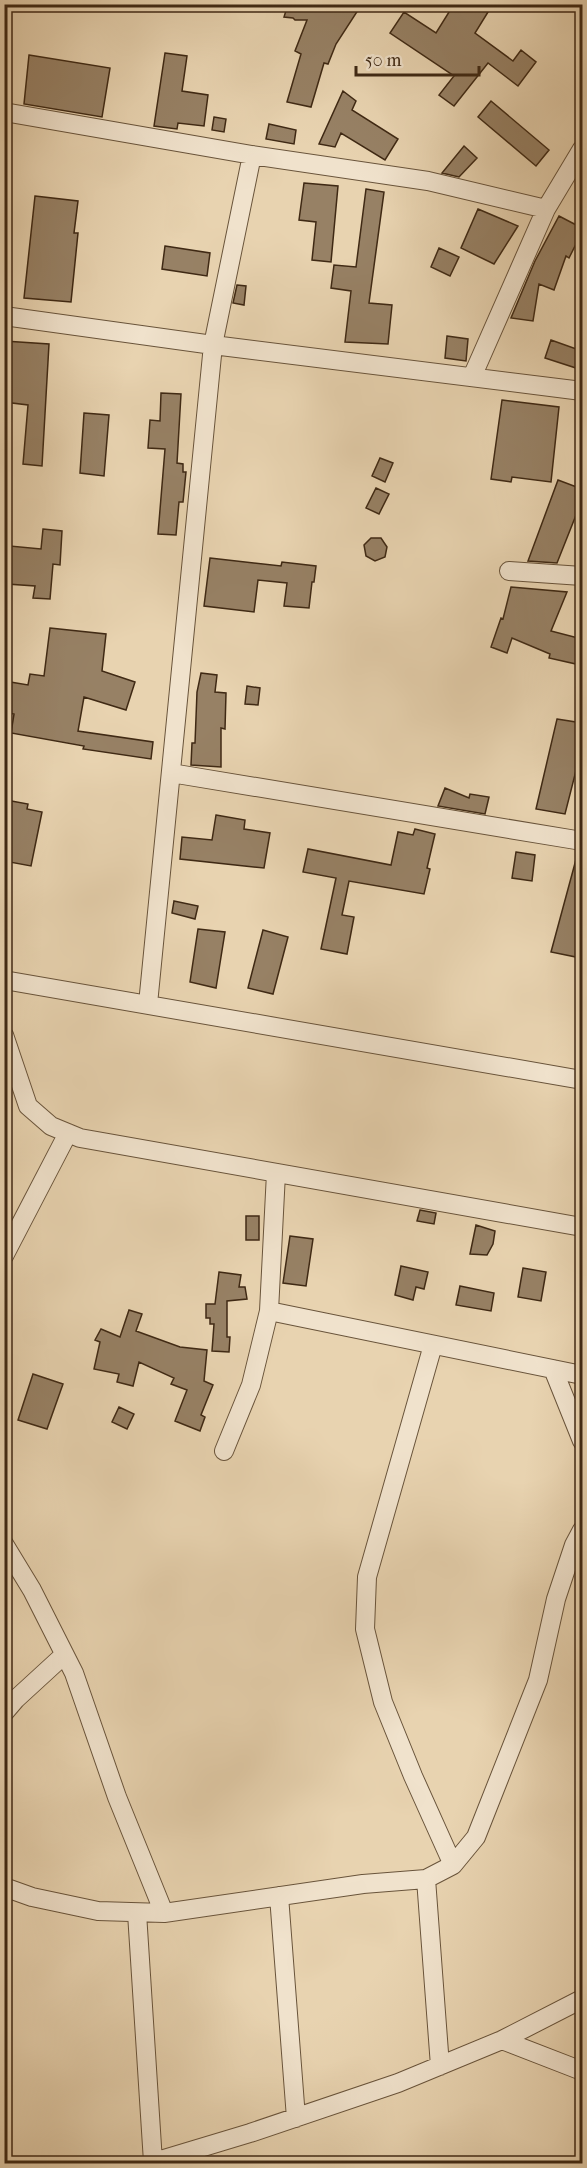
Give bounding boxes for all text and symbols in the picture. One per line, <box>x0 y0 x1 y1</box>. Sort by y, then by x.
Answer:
scale bar <box>356 39 479 77</box>
text: 50 m <box>365 50 402 71</box>

